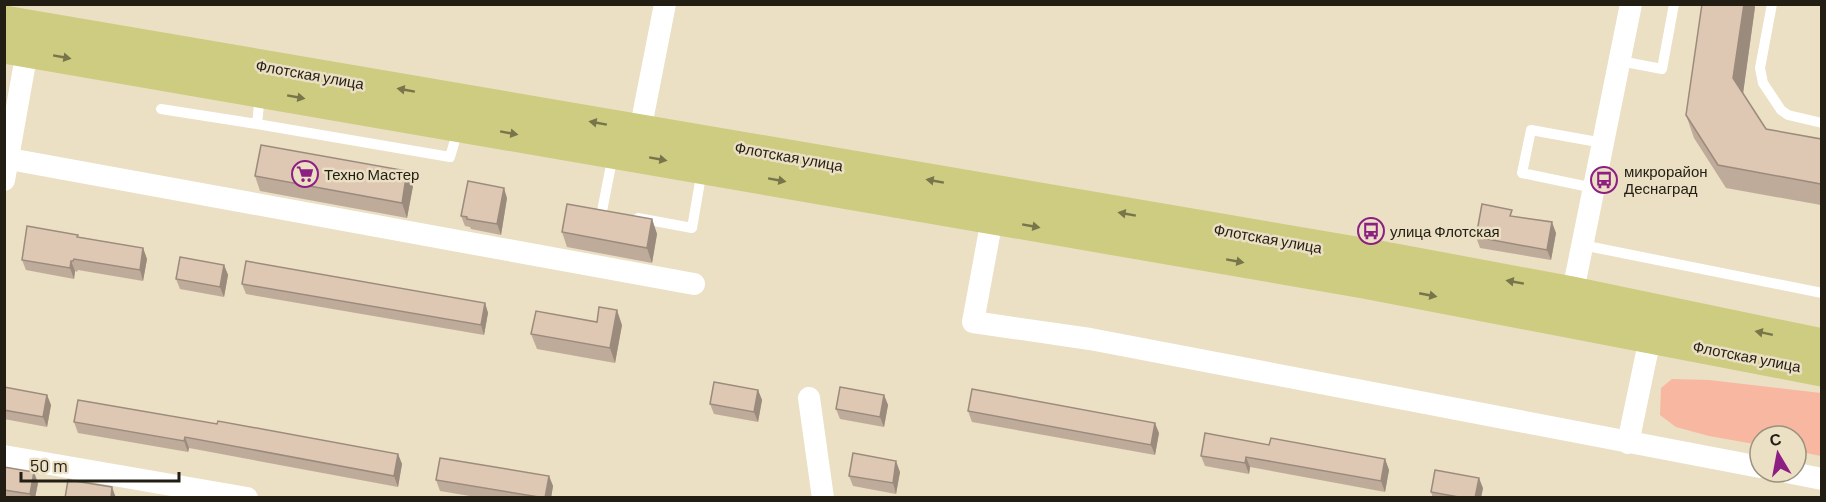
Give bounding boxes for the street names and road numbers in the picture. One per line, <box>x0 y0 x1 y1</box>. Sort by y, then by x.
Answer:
street label: Флотская улица <box>254 56 366 92</box>
street label: Флотская улица <box>733 138 845 174</box>
street label: Флотская улица <box>1212 220 1324 256</box>
street label: Флотская улица <box>1691 337 1803 375</box>

